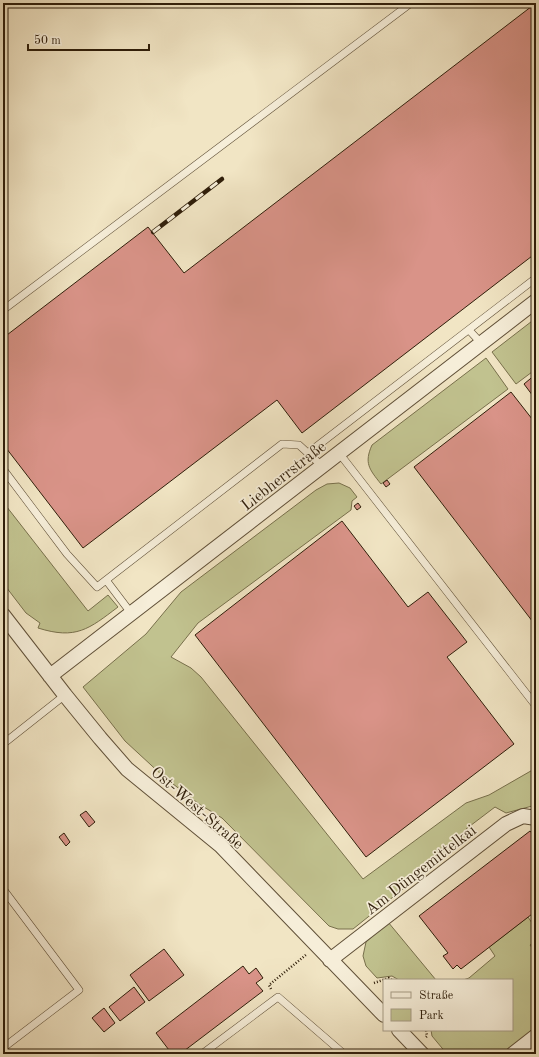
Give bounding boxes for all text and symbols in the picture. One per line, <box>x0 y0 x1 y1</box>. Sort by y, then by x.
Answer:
scale bar <box>28 26 149 52</box>
text: 50 m <box>34 34 61 47</box>
street label: Liebherrstraße <box>239 439 330 514</box>
street label: Ost-West-Straße <box>147 764 246 853</box>
street label: Am Düngemittelkai <box>363 823 480 919</box>
legend <box>383 979 513 1031</box>
text: Straße <box>419 990 454 1002</box>
text: Park <box>419 1010 444 1022</box>

